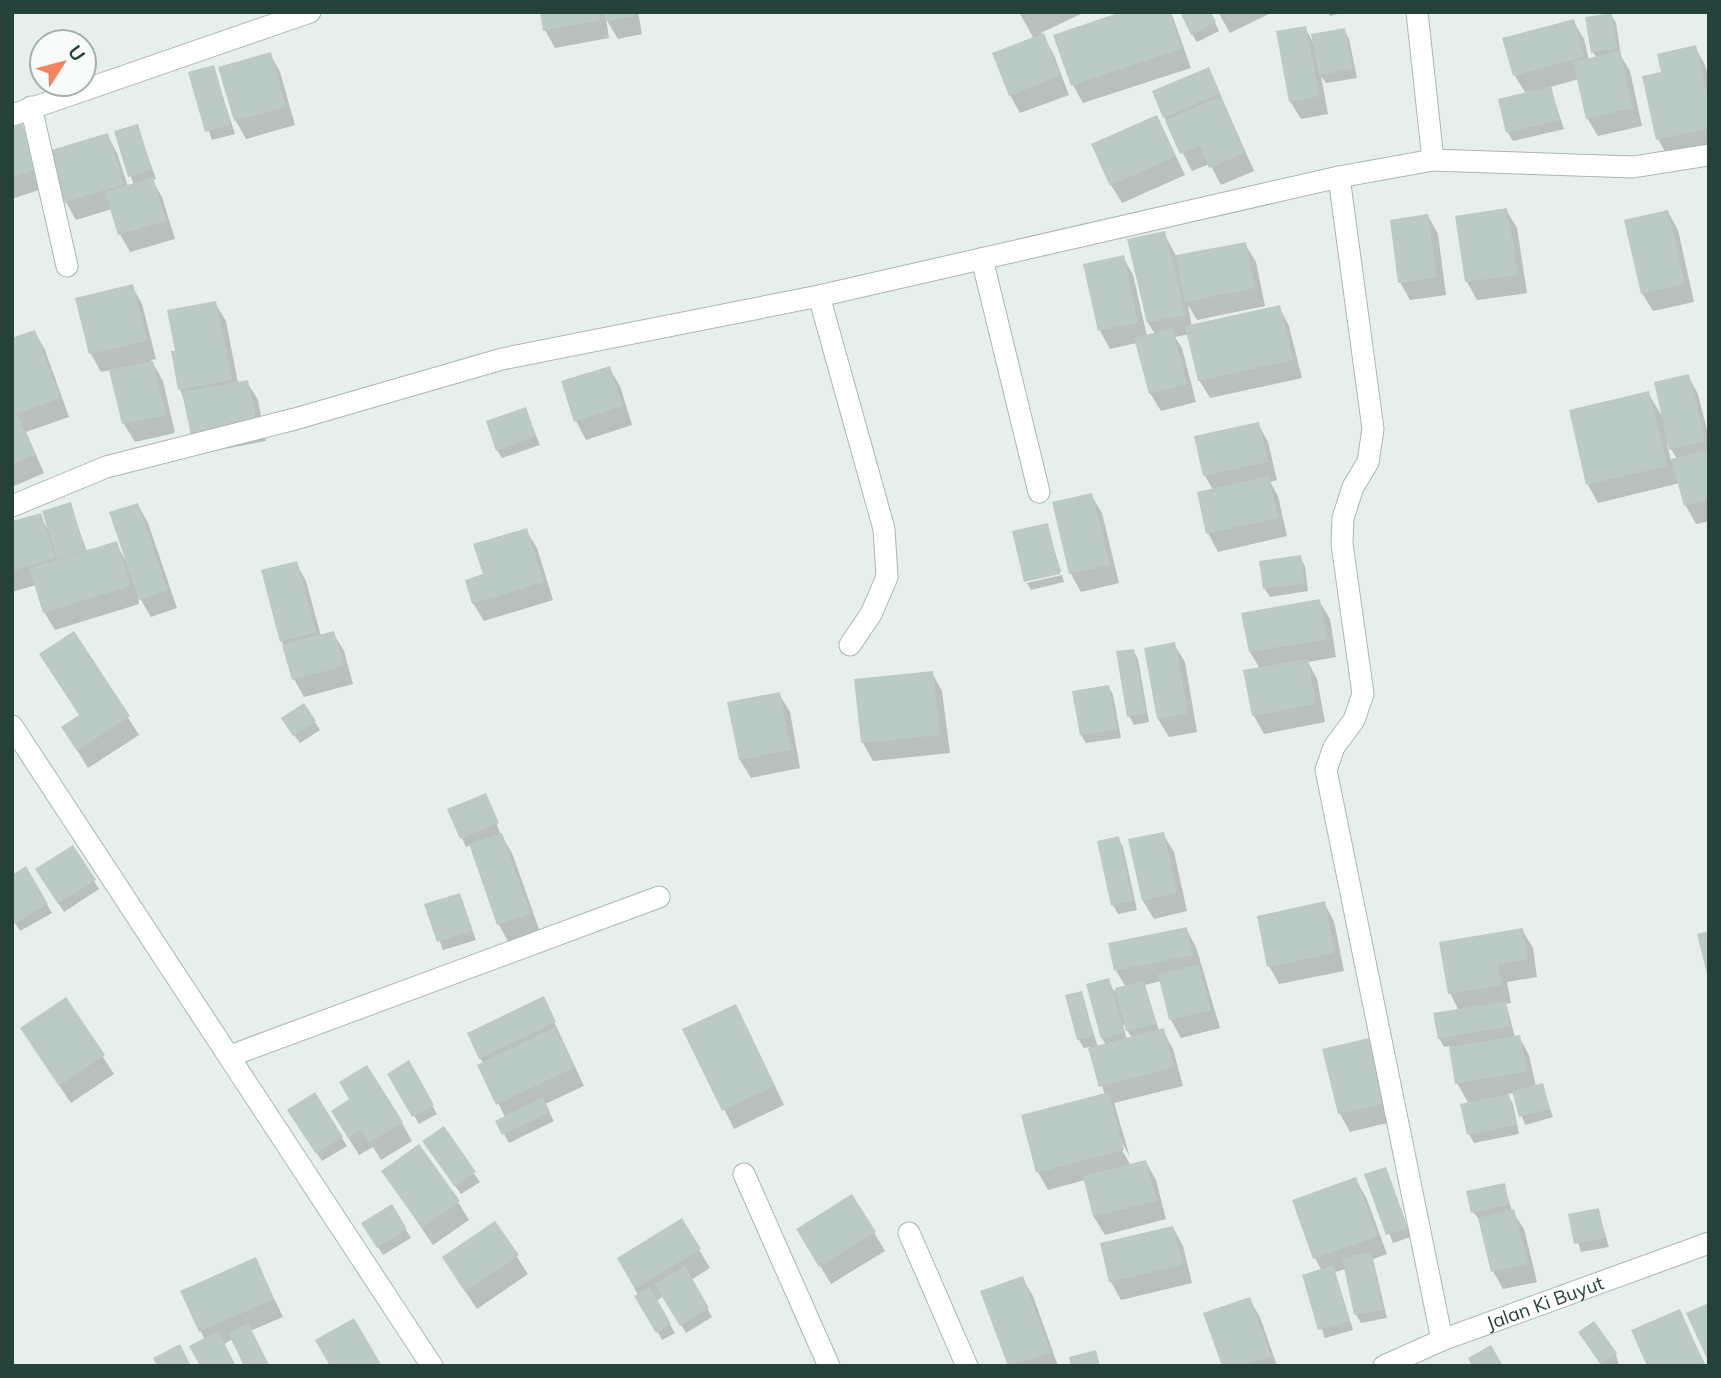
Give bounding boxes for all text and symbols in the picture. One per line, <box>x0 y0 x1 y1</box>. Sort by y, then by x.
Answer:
north arrow <box>28 28 98 98</box>
text: U <box>63 40 91 66</box>
street label: Jalan Ki Buyut <box>1483 1270 1607 1335</box>

